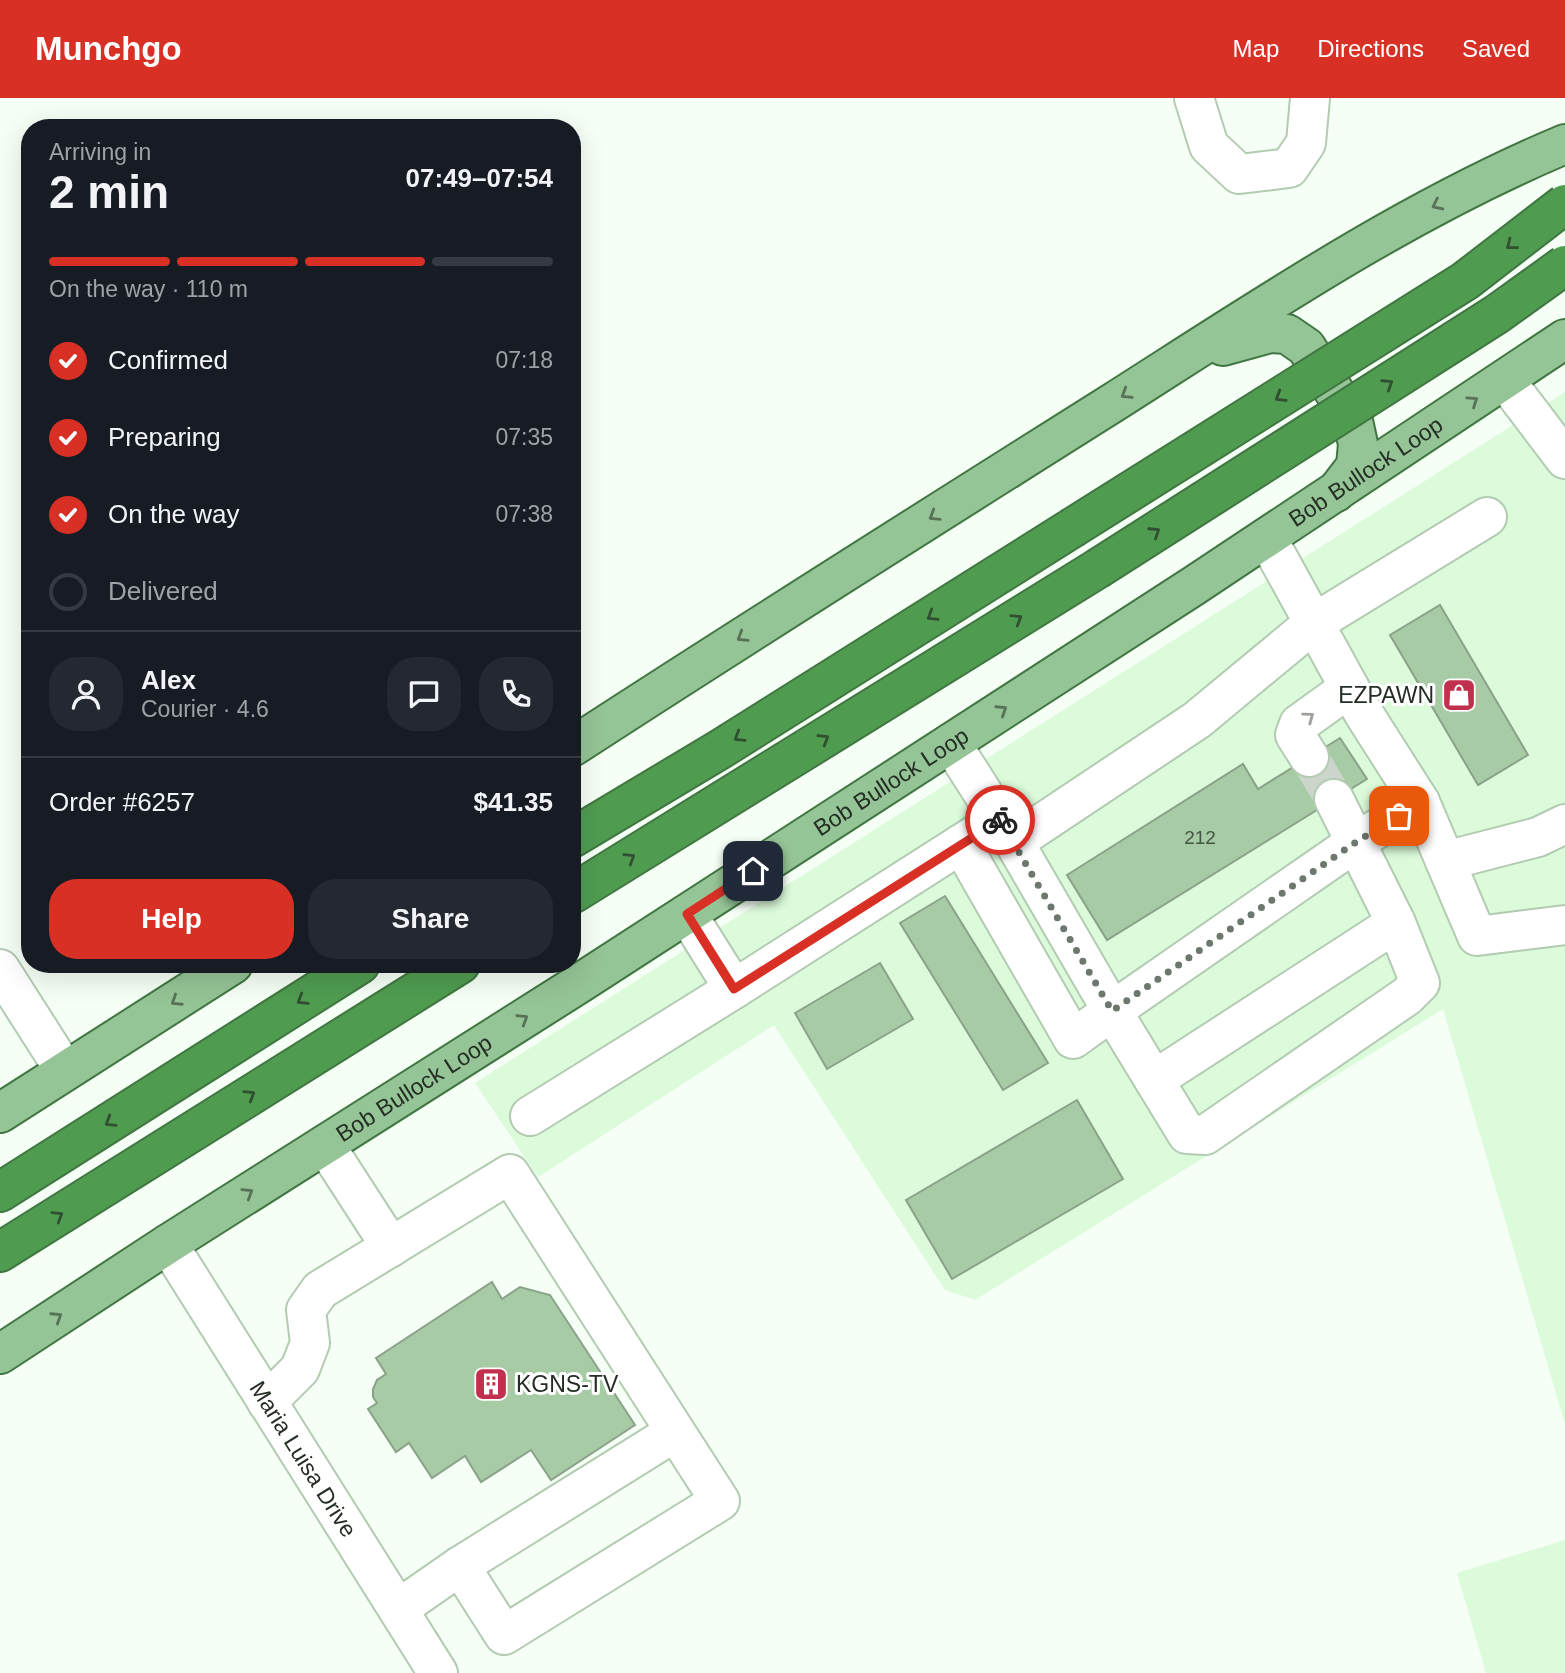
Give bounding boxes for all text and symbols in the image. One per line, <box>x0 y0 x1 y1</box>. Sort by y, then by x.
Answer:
text: Munchgo <box>35 30 182 67</box>
text: Map <box>1233 35 1279 62</box>
text: Directions <box>1317 35 1424 62</box>
text: Saved <box>1462 35 1530 62</box>
text: Arriving in <box>49 139 151 165</box>
text: 07:49–07:54 <box>406 163 553 193</box>
text: 2 min <box>49 166 169 218</box>
one-way arrow <box>1432 197 1444 211</box>
one-way arrow <box>1506 237 1519 250</box>
text: On the way · 110 m <box>49 276 248 302</box>
icon: check <box>49 342 87 380</box>
text: Confirmed <box>108 345 228 375</box>
text: 07:18 <box>495 347 553 373</box>
one-way arrow <box>1380 379 1393 392</box>
one-way arrow <box>1121 386 1134 399</box>
one-way arrow <box>1275 389 1288 402</box>
one-way arrow <box>1465 396 1478 409</box>
street label: Bob Bullock Loop <box>1284 411 1447 532</box>
icon: check <box>49 419 87 457</box>
text: Preparing <box>108 422 221 452</box>
text: 07:35 <box>495 424 553 450</box>
icon: check <box>49 496 87 534</box>
text: On the way <box>108 499 240 529</box>
text: 07:38 <box>495 501 553 527</box>
one-way arrow <box>929 507 942 520</box>
one-way arrow <box>1147 528 1160 541</box>
text: Delivered <box>108 576 218 606</box>
one-way arrow <box>926 608 939 621</box>
one-way arrow <box>1010 614 1023 627</box>
one-way arrow <box>737 629 750 642</box>
button: person <box>49 657 123 731</box>
button: chat <box>387 657 461 731</box>
button: phone <box>479 657 553 731</box>
text: Alex <box>141 665 196 695</box>
shop icon: EZPAWN <box>1440 676 1478 714</box>
place label: EZPAWN <box>1338 682 1434 708</box>
text: Courier · 4.6 <box>141 696 269 722</box>
one-way arrow <box>995 705 1008 718</box>
one-way arrow <box>1301 713 1314 725</box>
street label: Bob Bullock Loop <box>809 722 973 841</box>
one-way arrow <box>734 729 747 742</box>
one-way arrow <box>816 734 829 747</box>
courier <box>965 785 1035 855</box>
pin <box>1369 786 1429 846</box>
text: Order #6257 <box>49 787 195 817</box>
text: $41.35 <box>473 787 553 817</box>
icon: bag <box>1380 797 1418 835</box>
icon: bike <box>981 801 1019 839</box>
house number: 212 <box>1184 827 1216 848</box>
pin <box>723 841 783 901</box>
icon: home <box>734 852 772 890</box>
one-way arrow <box>623 854 636 867</box>
button: Help <box>49 879 294 959</box>
button: Share <box>308 879 553 959</box>
one-way arrow <box>297 991 310 1004</box>
one-way arrow <box>170 993 183 1006</box>
one-way arrow <box>515 1015 528 1028</box>
street label: Bob Bullock Loop <box>331 1029 497 1147</box>
one-way arrow <box>243 1091 256 1104</box>
one-way arrow <box>105 1114 118 1126</box>
one-way arrow <box>240 1189 253 1202</box>
one-way arrow <box>50 1212 63 1225</box>
one-way arrow <box>49 1313 62 1325</box>
building icon: KGNS-TV <box>472 1365 510 1403</box>
place label: KGNS-TV <box>516 1371 619 1397</box>
street label: Maria Luisa Drive <box>245 1376 362 1542</box>

